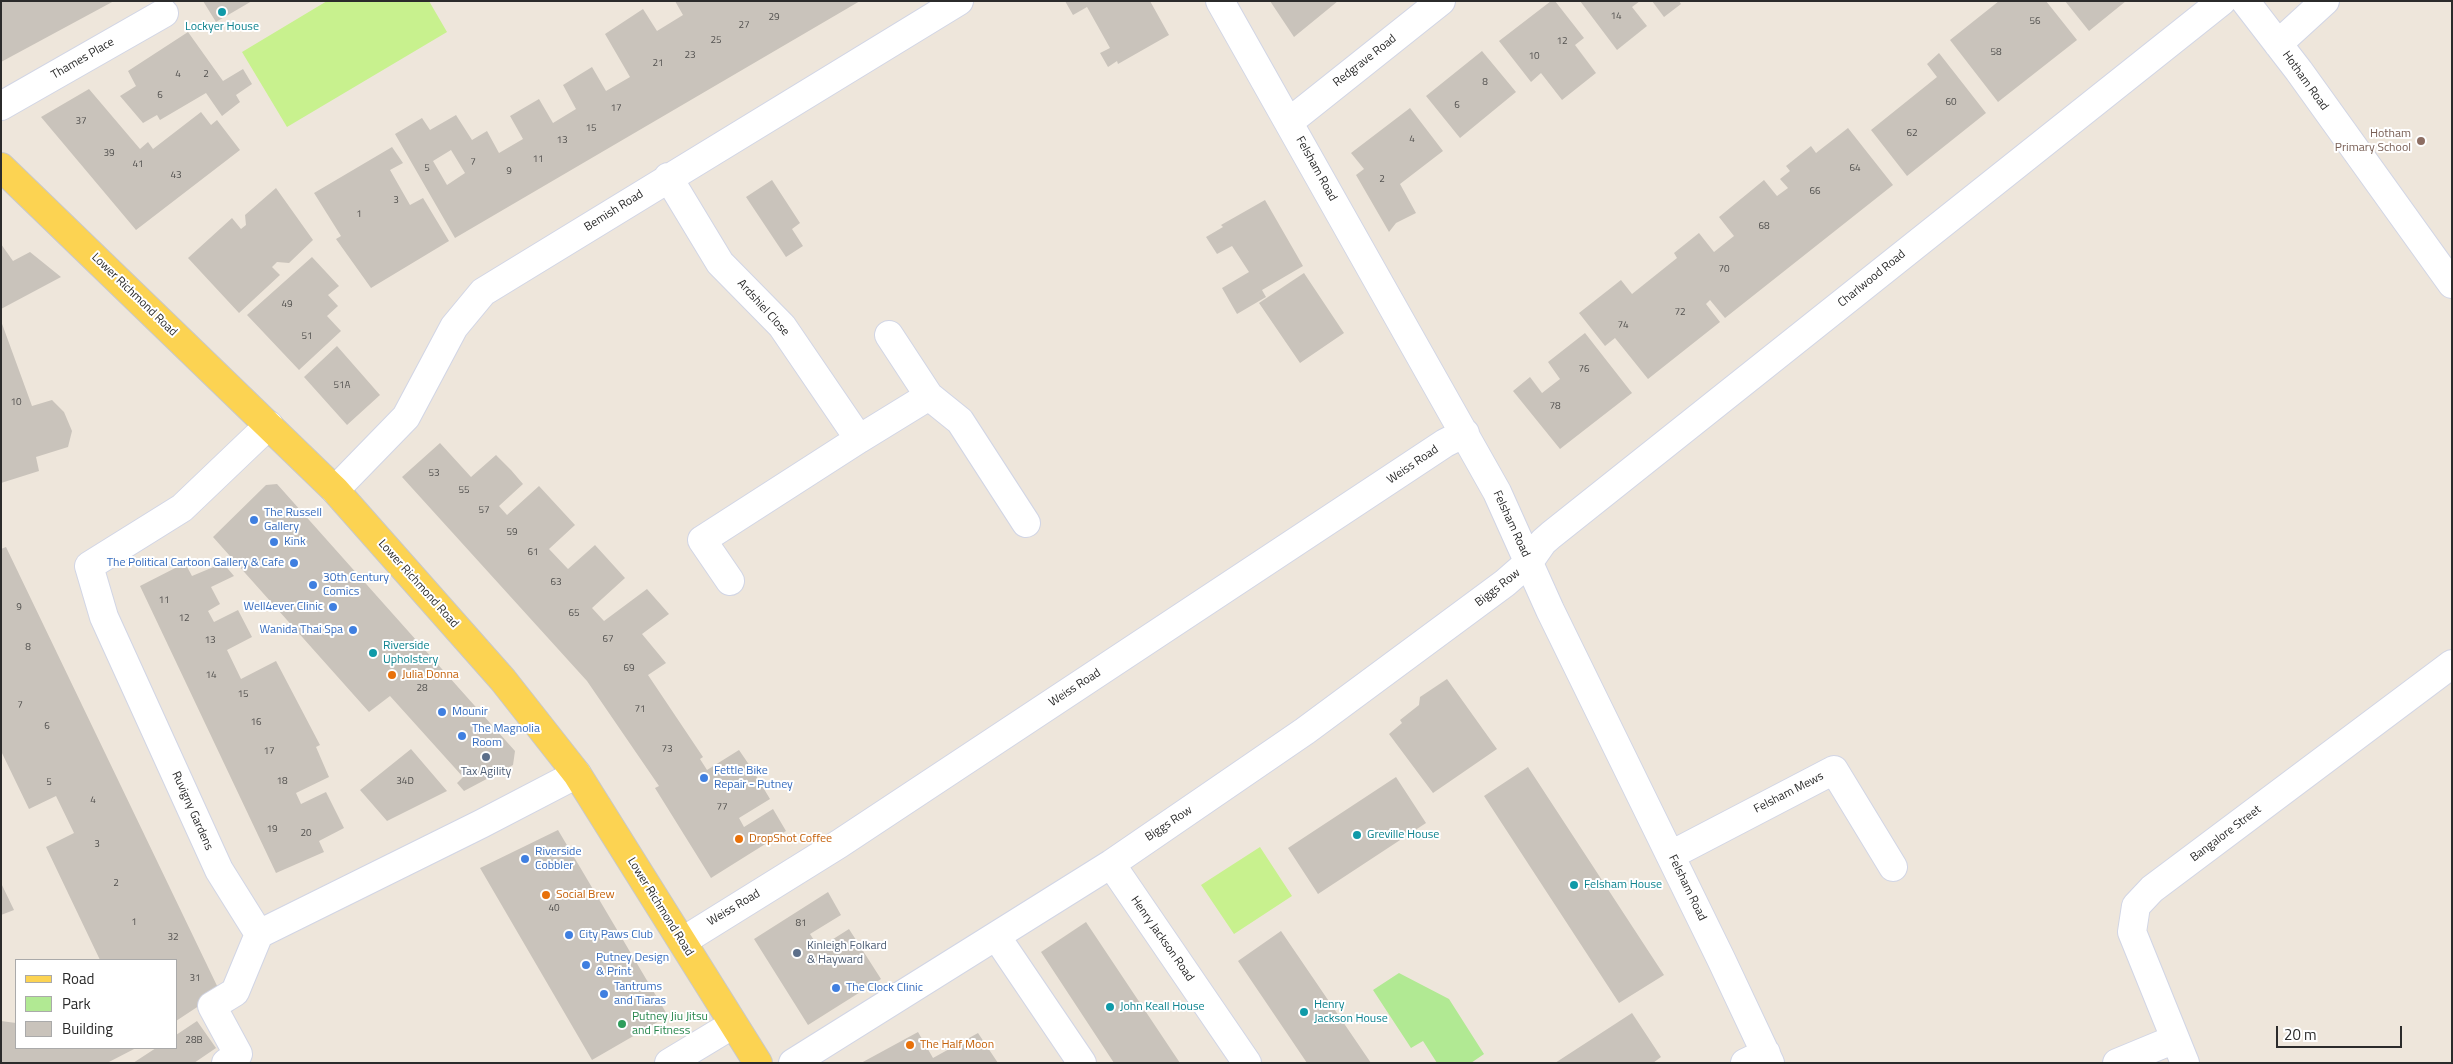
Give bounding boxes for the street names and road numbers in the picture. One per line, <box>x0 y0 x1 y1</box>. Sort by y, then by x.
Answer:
street label: Redgrave Road <box>1331 32 1399 90</box>
street label: Thames Place <box>49 35 117 83</box>
street label: Hotham Road <box>2279 49 2331 113</box>
street label: Felsham Road <box>1292 134 1340 204</box>
street label: Bemish Road <box>582 187 646 235</box>
street label: Charlwood Road <box>1835 247 1909 311</box>
street label: Lower Richmond Road <box>88 250 180 340</box>
street label: Ardshiel Close <box>734 277 792 339</box>
street label: Weiss Road <box>1385 443 1441 487</box>
street label: Felsham Road <box>1489 489 1533 559</box>
street label: Lower Richmond Road <box>375 537 461 631</box>
street label: Biggs Row <box>1473 566 1523 610</box>
street label: Weiss Road <box>1046 666 1104 710</box>
street label: Ruvigny Gardens <box>168 769 216 853</box>
street label: Felsham Mews <box>1752 769 1826 817</box>
street label: Biggs Row <box>1143 803 1195 845</box>
street label: Bangalore Street <box>2188 803 2264 865</box>
street label: Felsham Road <box>1665 853 1709 923</box>
street label: Lower Richmond Road <box>624 855 696 959</box>
street label: Weiss Road <box>705 887 763 929</box>
street label: Henry Jackson Road <box>1127 894 1197 984</box>

